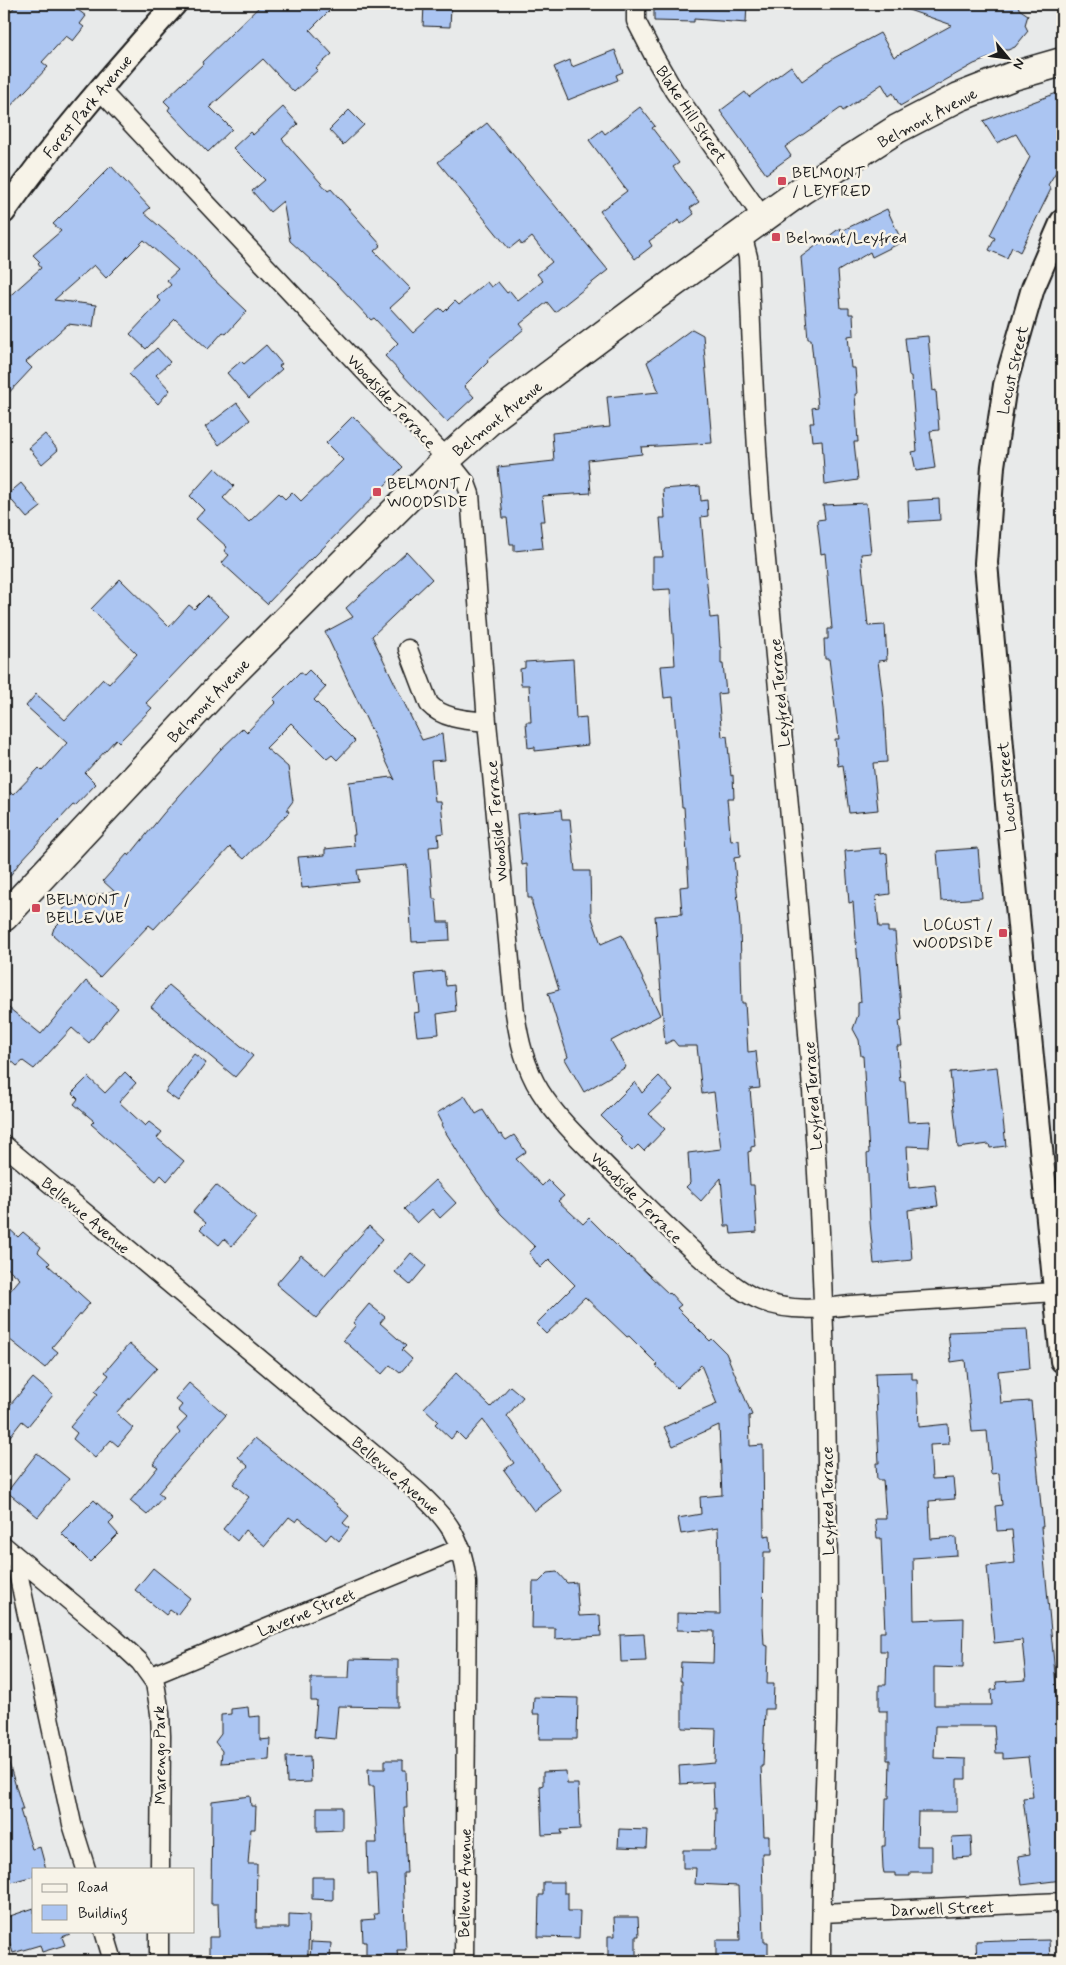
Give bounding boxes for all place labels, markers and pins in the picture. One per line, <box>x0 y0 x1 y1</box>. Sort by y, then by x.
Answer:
place label: BELMONT / LEYFRED <box>792 163 871 202</box>
marker: BELMONT / LEYFRED <box>776 175 788 187</box>
place label: Belmont/Leyfred <box>786 228 907 249</box>
marker: Belmont/Leyfred <box>770 231 782 243</box>
place label: BELMONT / WOODSIDE <box>387 474 471 513</box>
marker: BELMONT / WOODSIDE <box>371 486 383 498</box>
place label: BELMONT / BELLEVUE <box>46 890 130 929</box>
marker: BELMONT / BELLEVUE <box>30 902 42 914</box>
place label: LOCUST / WOODSIDE <box>913 915 993 954</box>
marker: LOCUST / WOODSIDE <box>997 927 1009 939</box>

